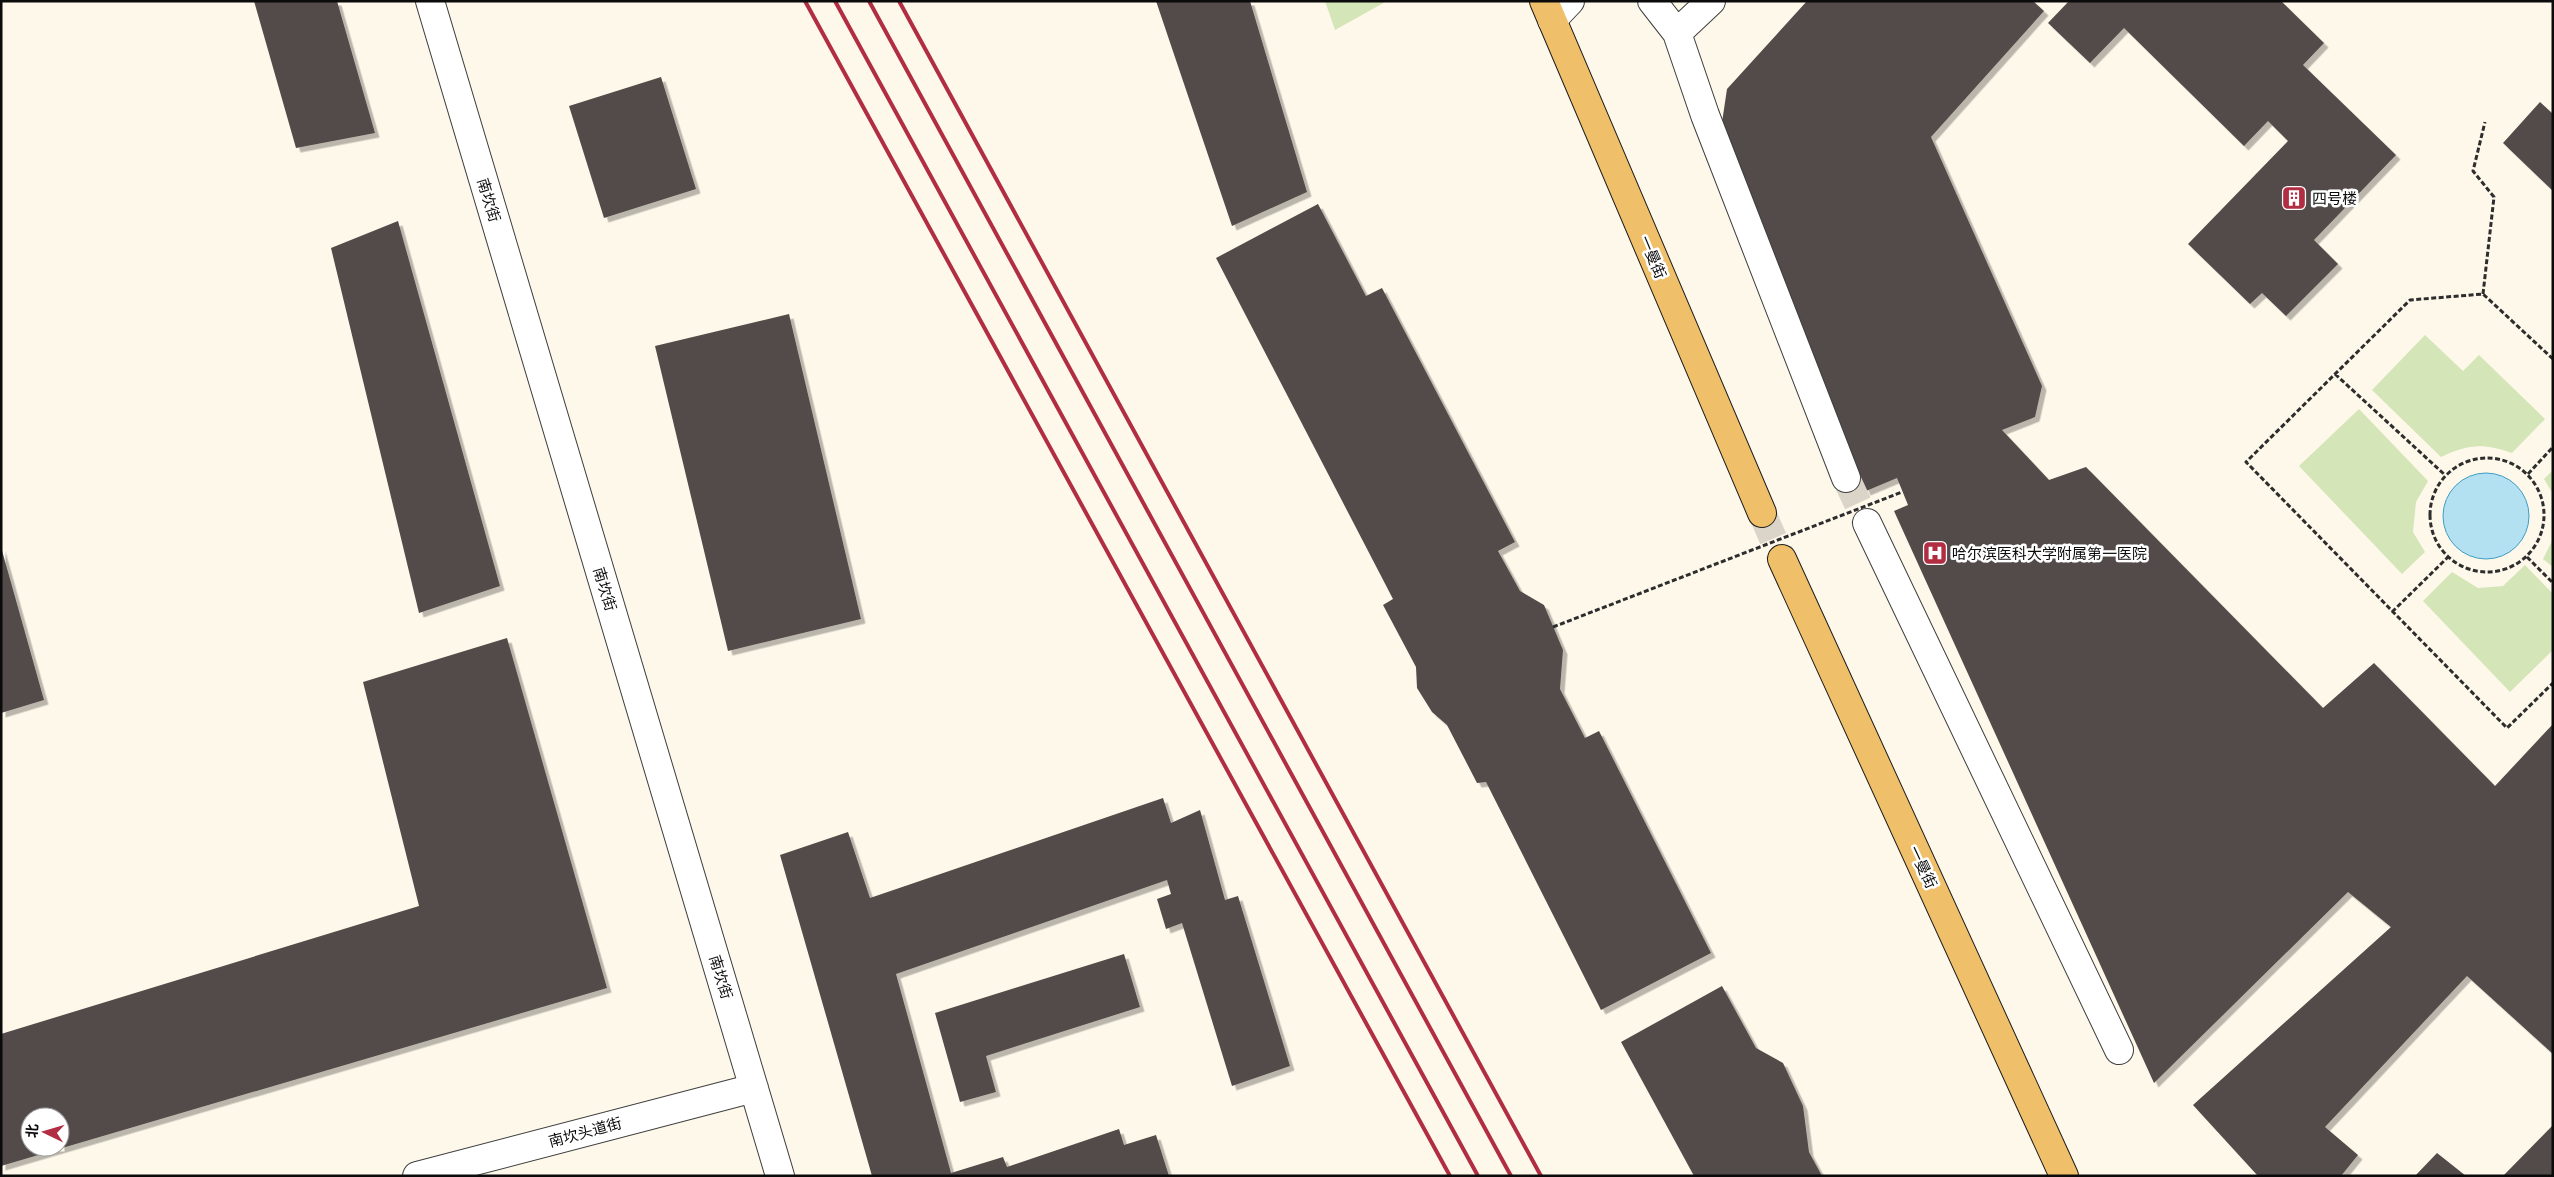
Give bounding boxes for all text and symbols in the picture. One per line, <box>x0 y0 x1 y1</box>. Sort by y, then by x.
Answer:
street label: 南坎街 <box>473 176 505 224</box>
building icon: 四号楼 <box>2281 185 2307 211</box>
place label: 四号楼 <box>2312 189 2357 208</box>
street label: 一曼街 <box>1635 233 1671 281</box>
hospital icon: 哈尔滨医科大学附属第一医院 <box>1922 540 1948 566</box>
place label: 哈尔滨医科大学附属第一医院 <box>1952 544 2147 563</box>
street label: 南坎街 <box>589 565 621 613</box>
street label: 一曼街 <box>1905 843 1941 891</box>
street label: 南坎街 <box>705 953 737 1001</box>
north arrow <box>20 1107 70 1157</box>
street label: 南坎头道街 <box>546 1113 624 1151</box>
text: 北 <box>22 1123 42 1139</box>

